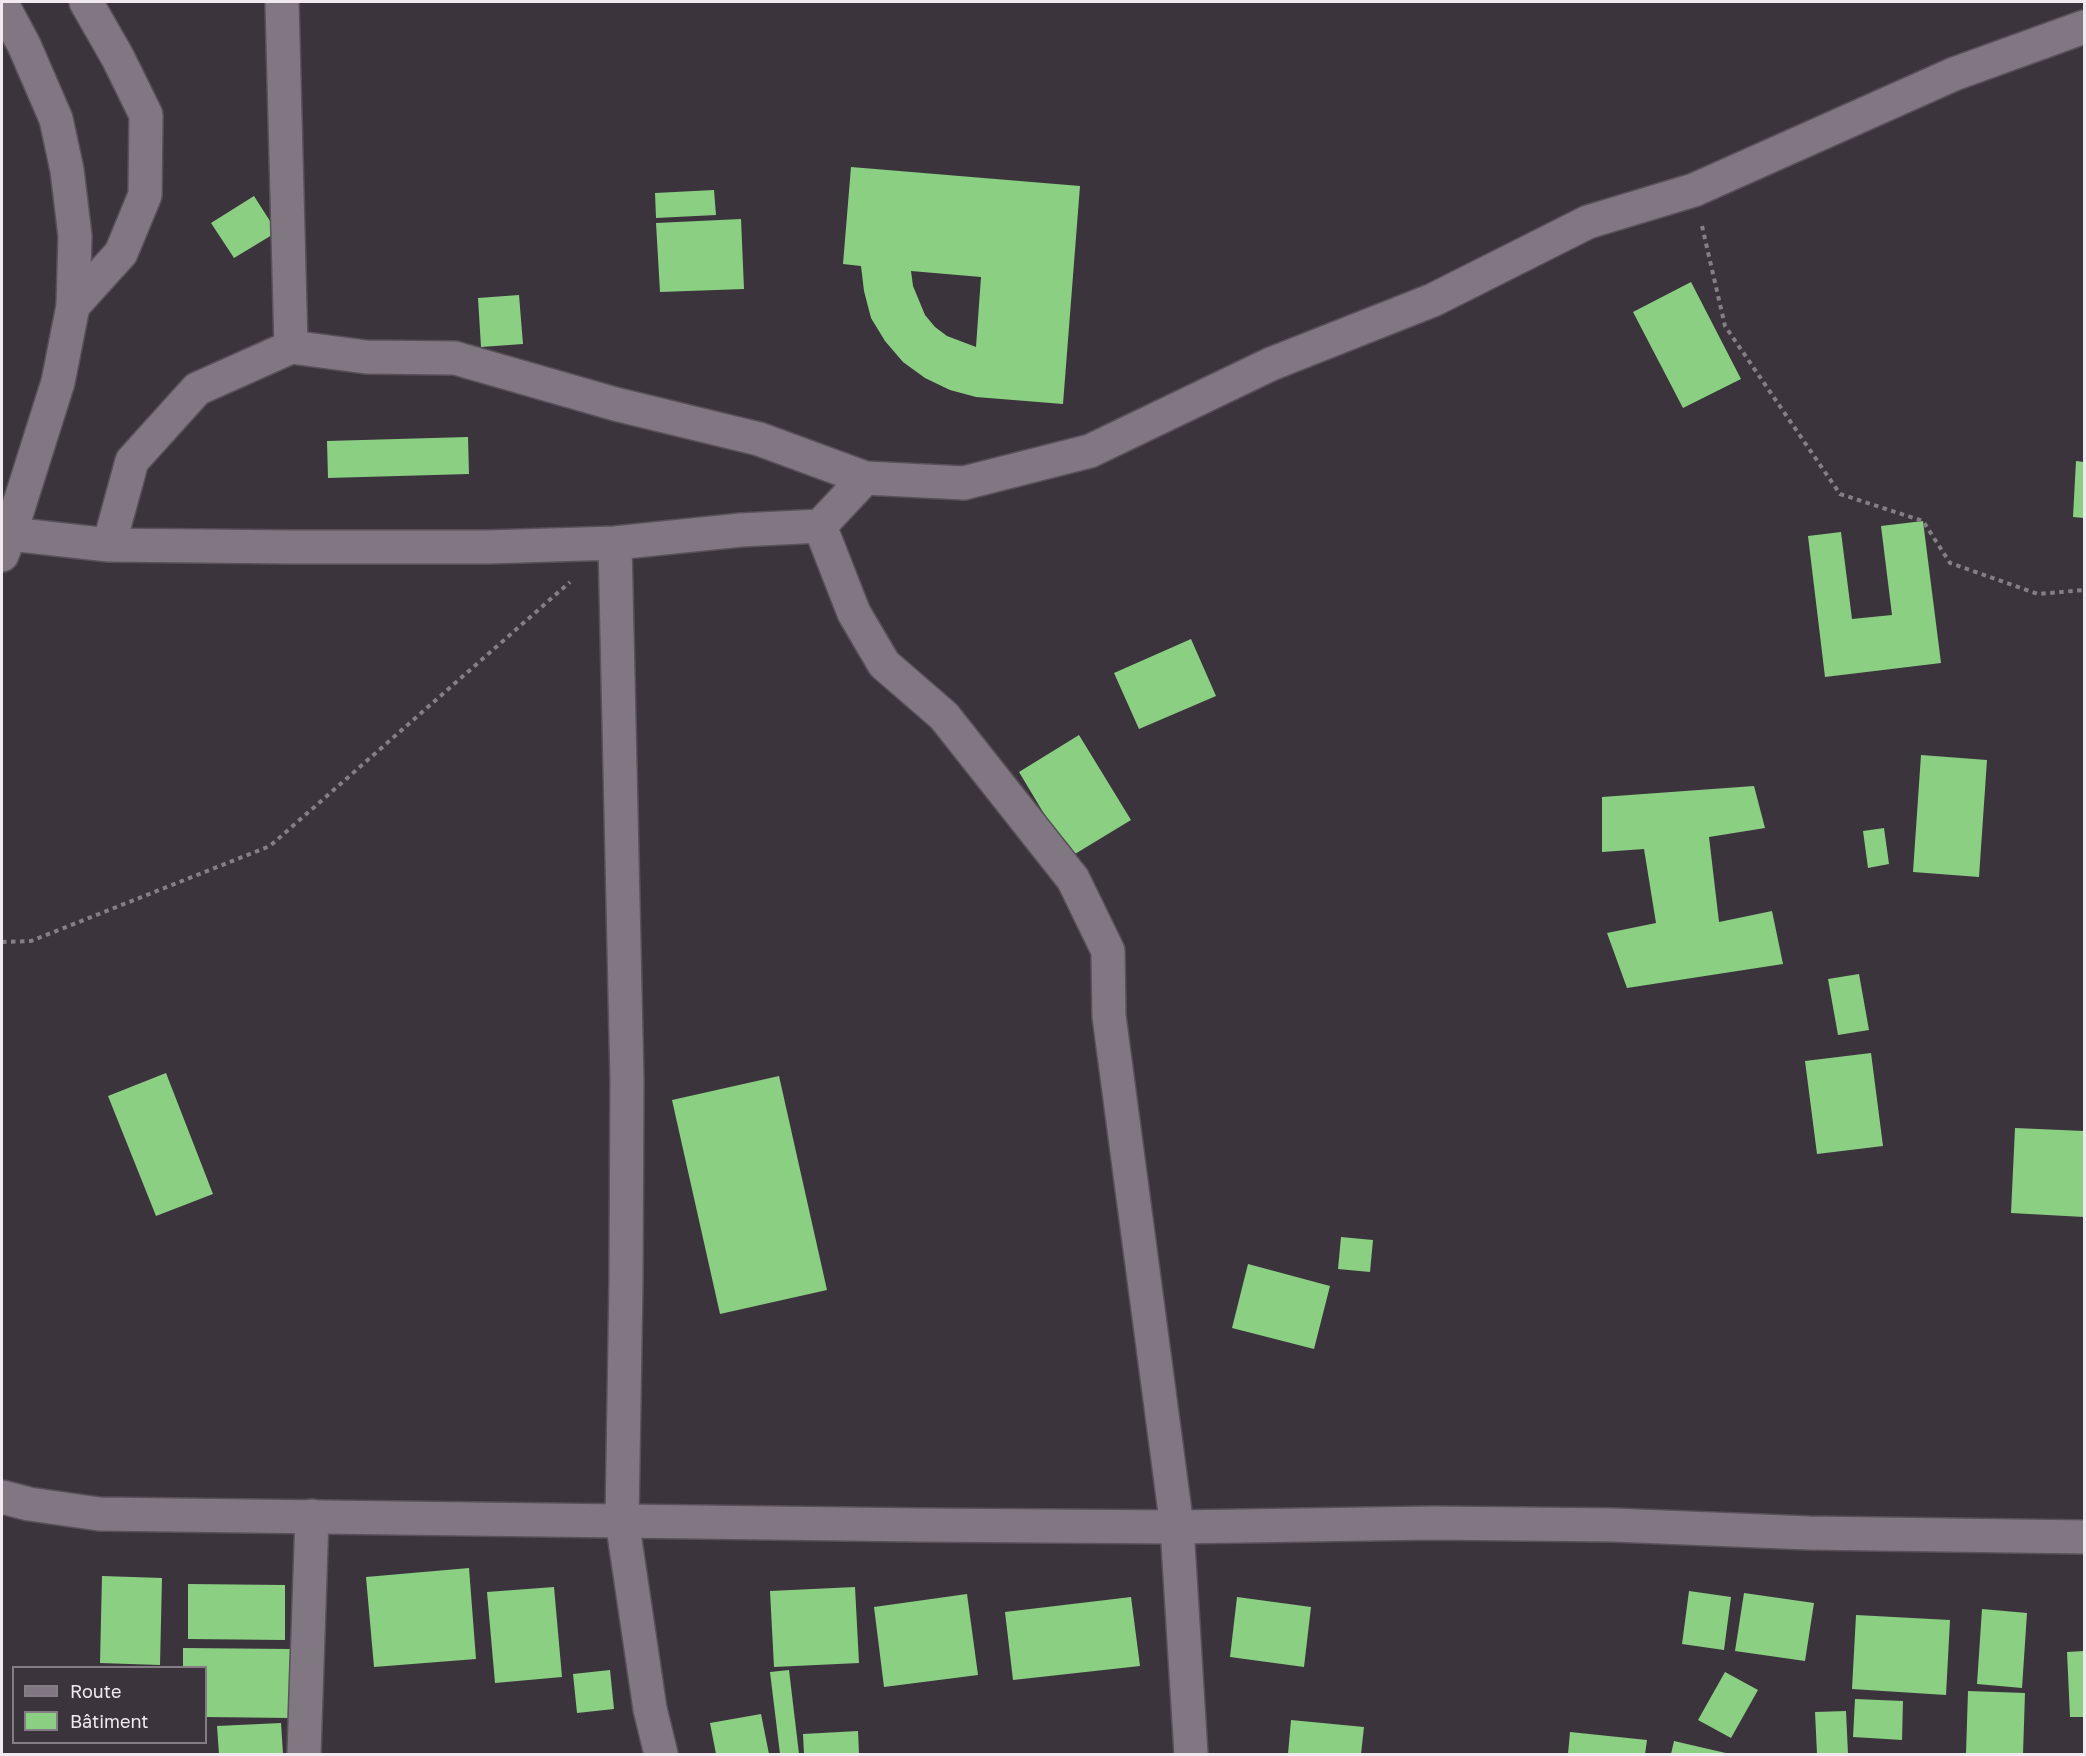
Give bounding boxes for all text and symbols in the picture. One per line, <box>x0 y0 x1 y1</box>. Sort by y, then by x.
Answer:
legend <box>12 1666 207 1744</box>
text: Route <box>70 1680 121 1702</box>
text: Bâtiment <box>70 1710 149 1732</box>

